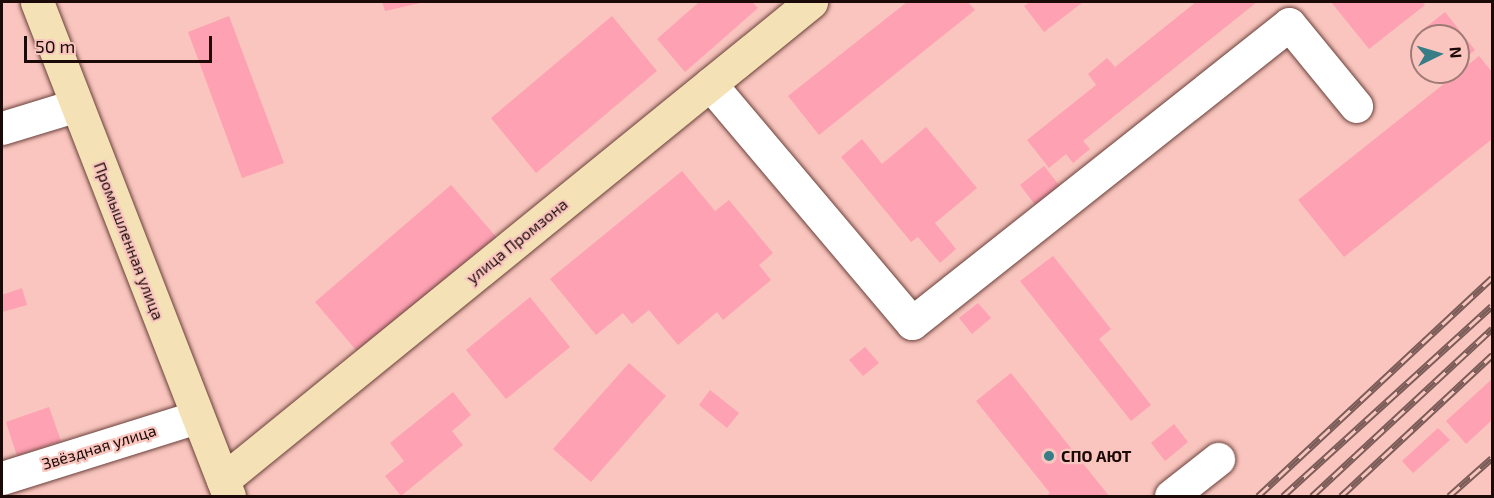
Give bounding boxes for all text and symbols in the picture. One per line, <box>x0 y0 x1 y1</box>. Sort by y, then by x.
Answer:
scale bar <box>27 24 214 62</box>
north arrow <box>1410 24 1470 84</box>
text: 50 m <box>35 35 75 57</box>
text: N <box>1446 46 1466 59</box>
street label: Промышленная улица <box>90 159 168 323</box>
street label: улица Промзона <box>463 194 571 288</box>
street label: Звёздная улица <box>39 420 159 474</box>
place label: СПО АЮТ <box>1061 446 1131 466</box>
marker: СПО АЮТ <box>1042 449 1056 463</box>

